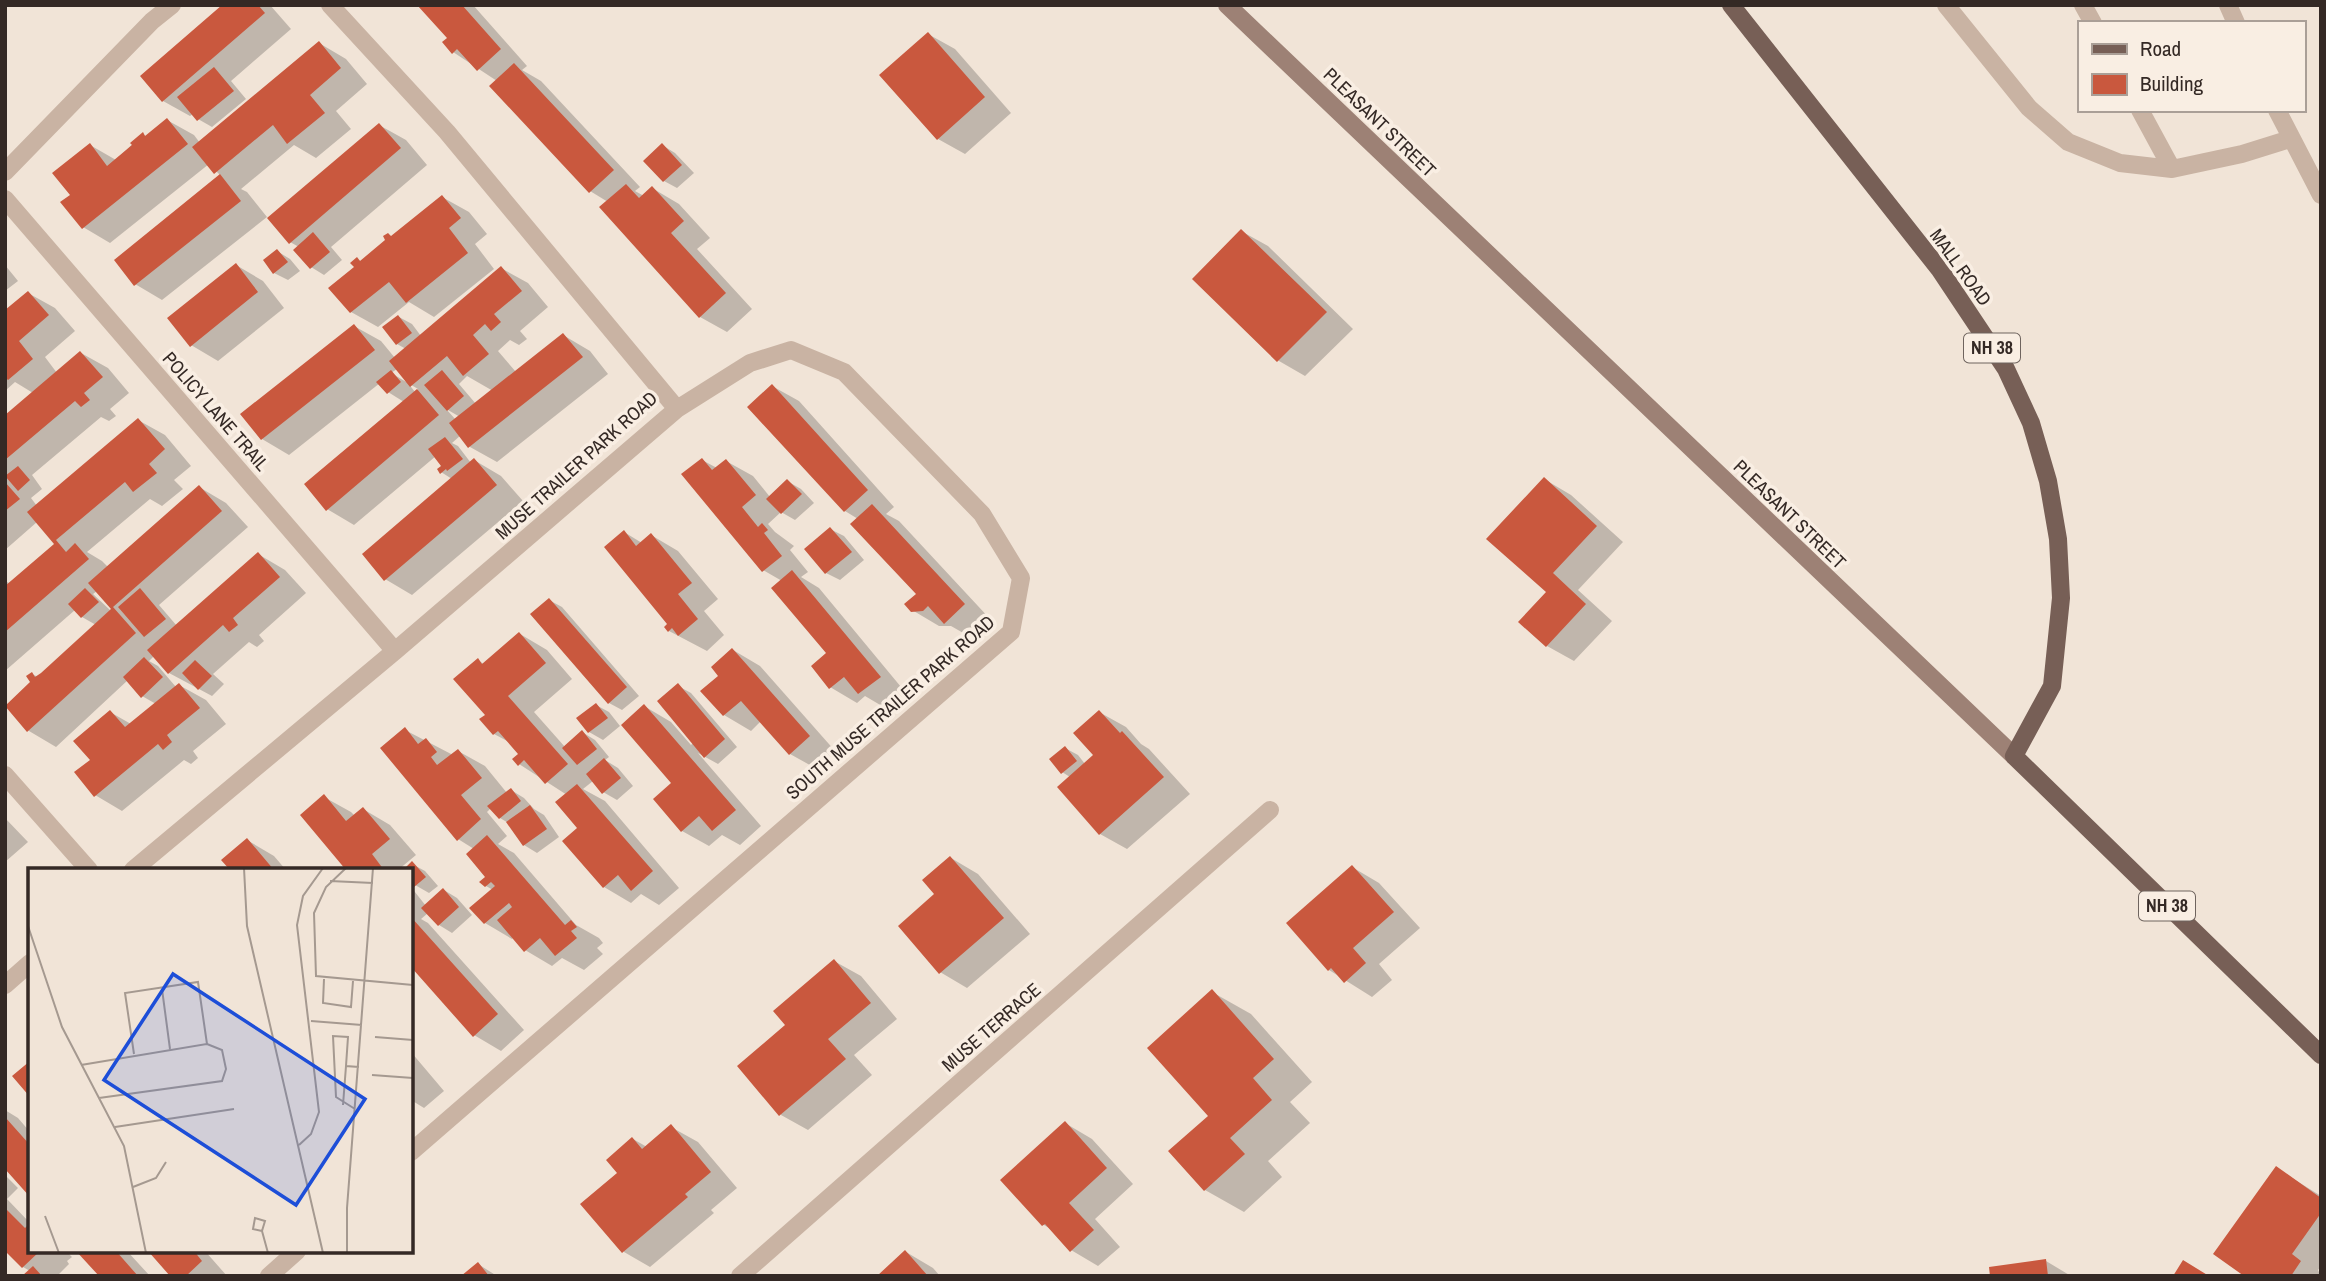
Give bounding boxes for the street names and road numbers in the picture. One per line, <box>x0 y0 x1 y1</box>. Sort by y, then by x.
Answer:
street label: PLEASANT STREET <box>1318 62 1442 183</box>
street label: MALL ROAD <box>1924 223 1998 311</box>
road number: NH 38 <box>1964 334 2020 362</box>
street label: POLICY LANE TRAIL <box>157 346 275 476</box>
street label: MUSE TRAILER PARK ROAD <box>489 385 663 545</box>
street label: PLEASANT STREET <box>1728 454 1852 575</box>
street label: SOUTH MUSE TRAILER PARK ROAD <box>780 609 1000 805</box>
road number: NH 38 <box>2139 891 2195 920</box>
street label: MUSE TERRACE <box>936 977 1046 1077</box>

